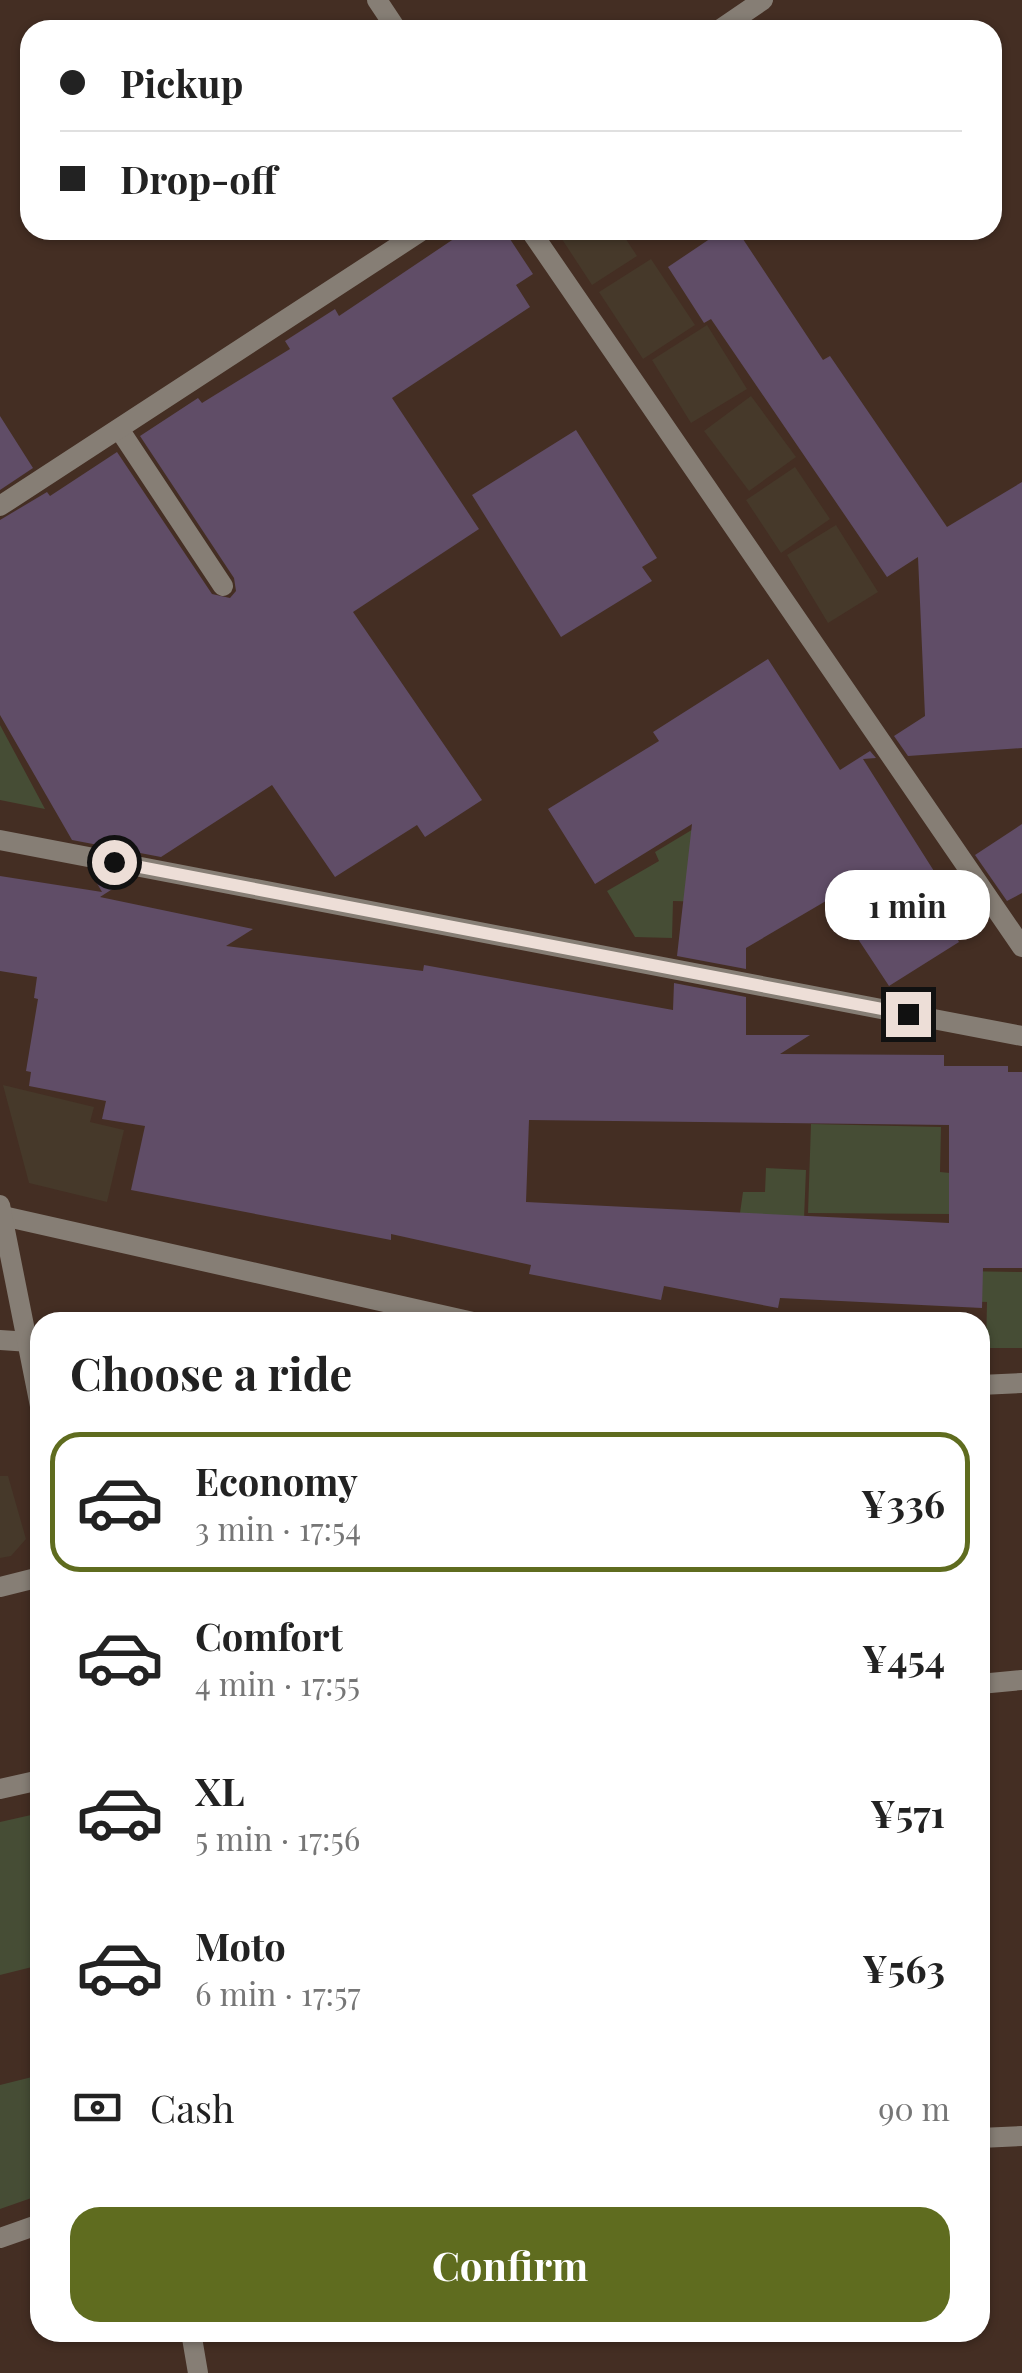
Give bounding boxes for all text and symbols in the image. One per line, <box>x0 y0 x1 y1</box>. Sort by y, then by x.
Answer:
text: Pickup <box>120 57 243 108</box>
text: Drop-off <box>120 153 277 204</box>
route start <box>92 840 137 885</box>
callout: 1 min <box>826 869 990 939</box>
text: 1 min <box>868 883 947 926</box>
route end <box>886 992 931 1037</box>
text: Choose a ride <box>70 1342 352 1402</box>
text: Economy <box>195 1455 358 1506</box>
icon: car <box>75 1457 165 1547</box>
text: ¥336 <box>861 1477 945 1528</box>
text: 3 min · 17:54 <box>195 1506 361 1549</box>
text: Comfort <box>195 1610 343 1661</box>
icon: car <box>75 1612 165 1702</box>
text: ¥454 <box>862 1632 945 1683</box>
text: 4 min · 17:55 <box>195 1661 360 1704</box>
text: XL <box>195 1765 244 1816</box>
icon: car <box>75 1767 165 1857</box>
text: ¥571 <box>870 1787 945 1838</box>
text: 5 min · 17:56 <box>195 1816 360 1859</box>
text: Moto <box>195 1920 286 1971</box>
icon: car <box>75 1922 165 2012</box>
text: ¥563 <box>862 1942 945 1993</box>
text: 6 min · 17:57 <box>195 1971 360 2014</box>
icon: cash <box>70 2080 125 2135</box>
text: Cash <box>150 2082 234 2133</box>
text: 90 m <box>878 2086 950 2129</box>
button: Confirm <box>70 2207 950 2322</box>

